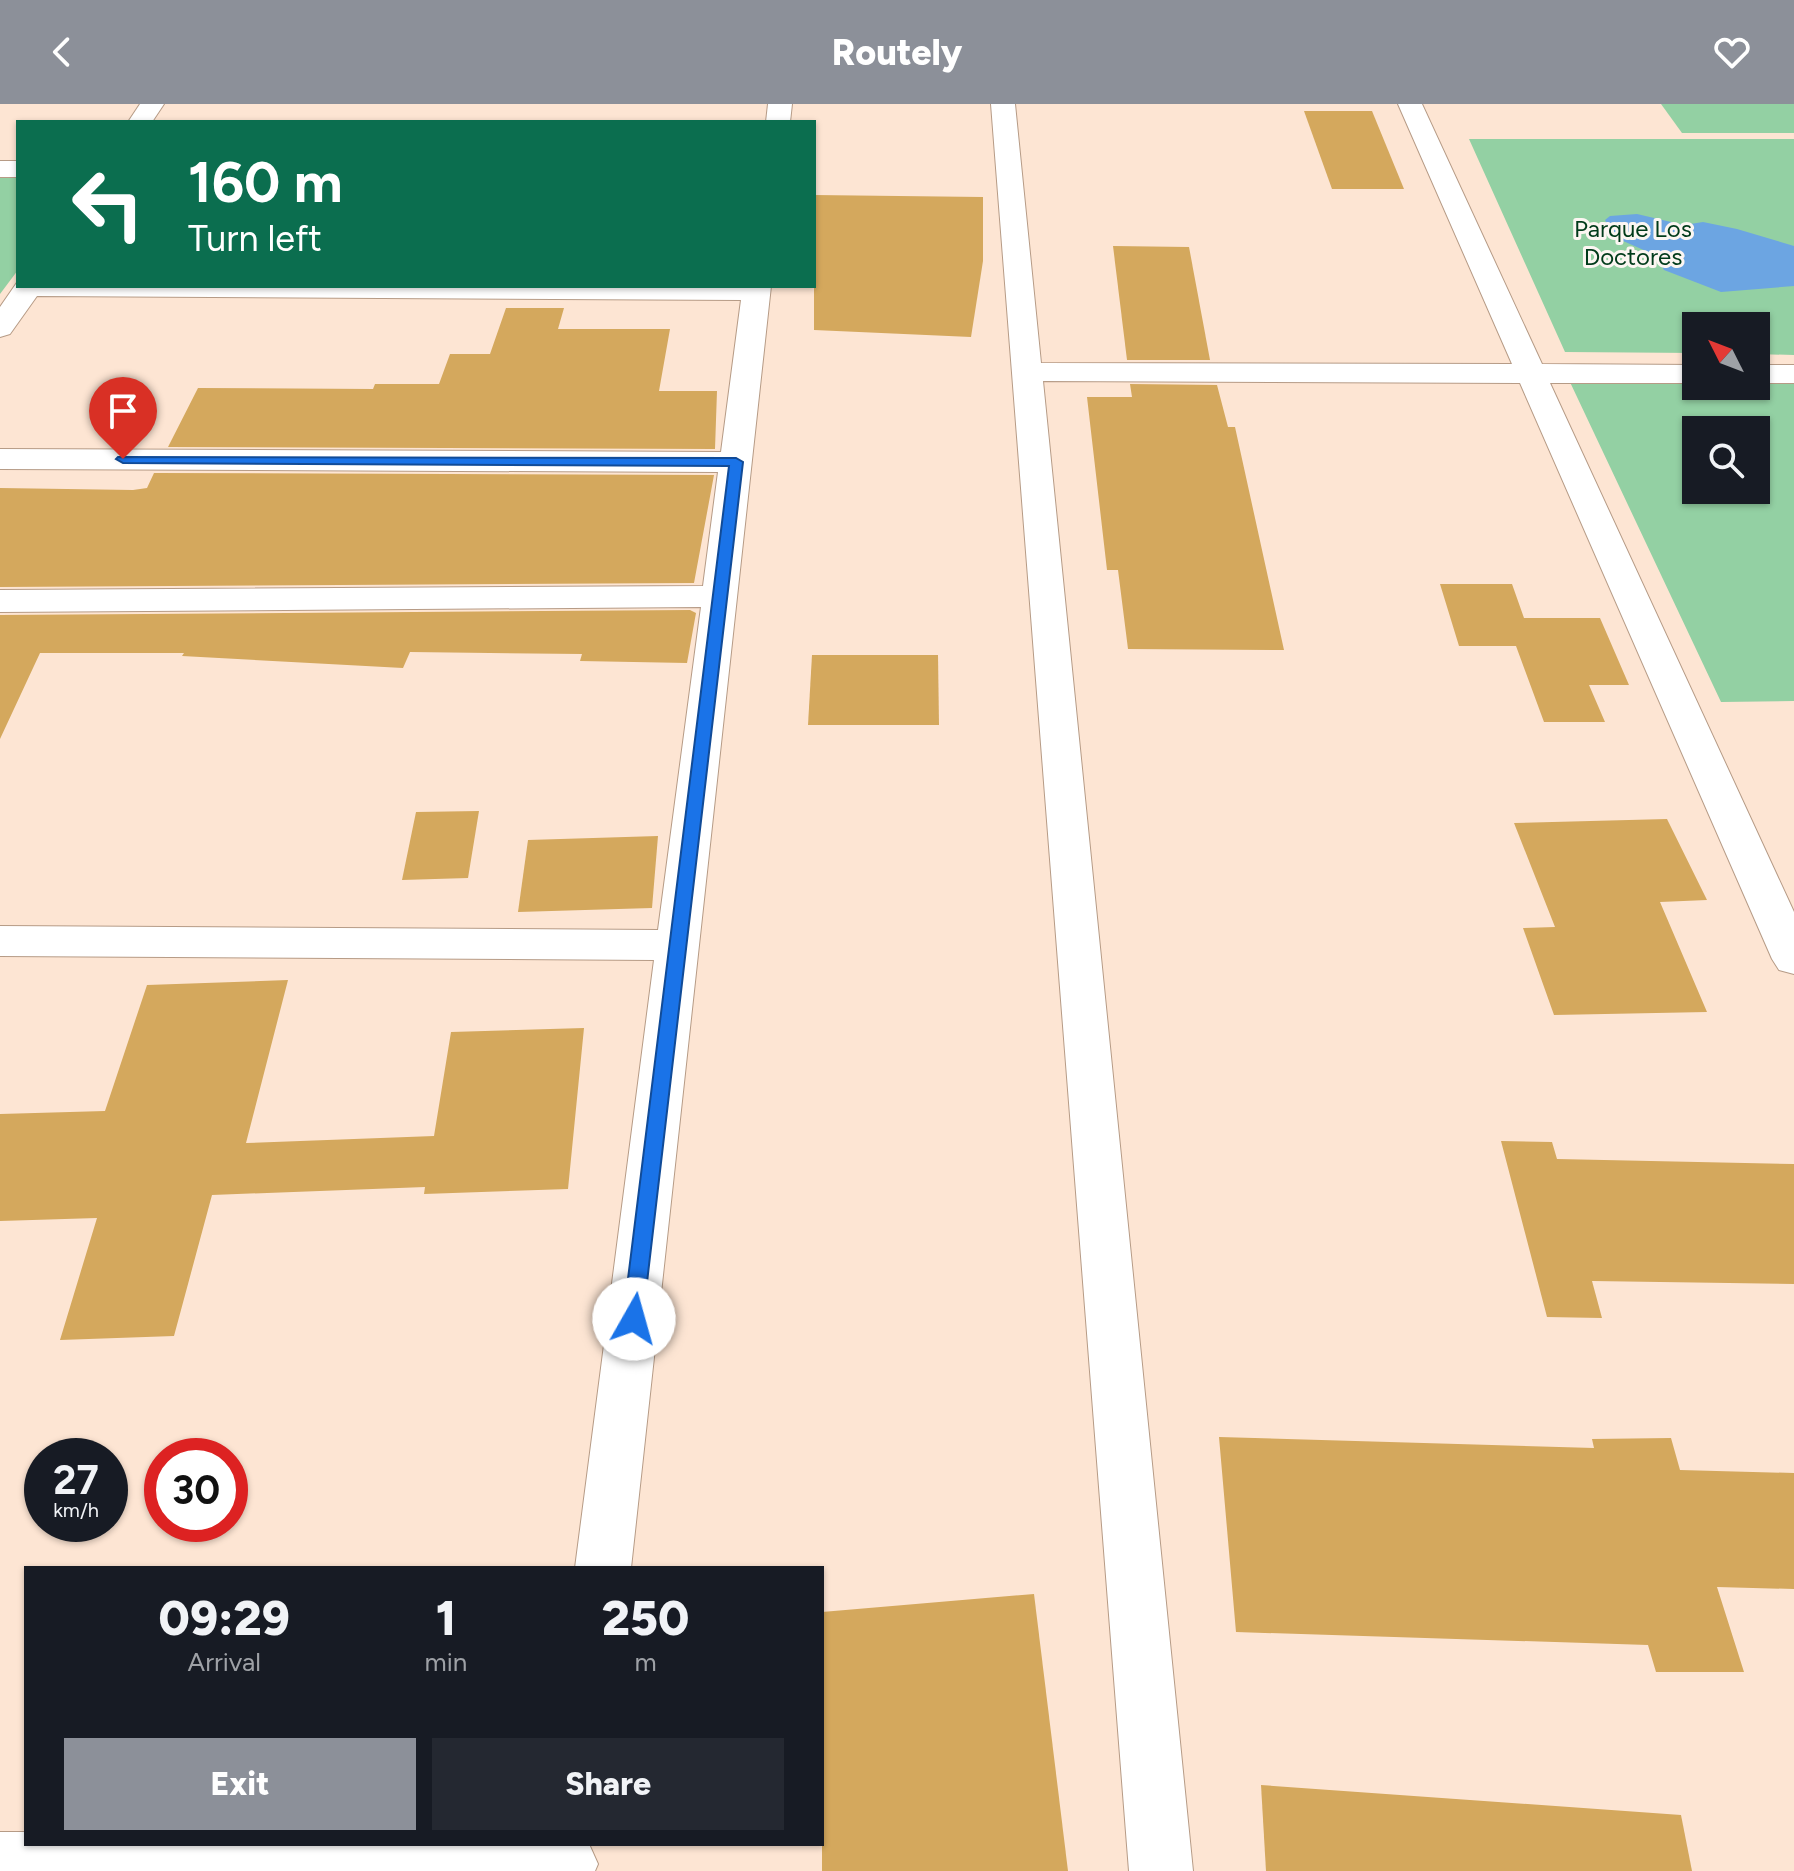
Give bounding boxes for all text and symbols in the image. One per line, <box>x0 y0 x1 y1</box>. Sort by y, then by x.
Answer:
icon: back <box>40 30 84 74</box>
icon: heart <box>1710 30 1754 74</box>
text: Routely <box>832 31 962 74</box>
text: 160 m <box>188 149 343 216</box>
icon: left <box>56 152 160 256</box>
park label: Parque Los Doctores <box>1574 214 1692 271</box>
text: Turn left <box>188 217 322 260</box>
north arrow <box>1682 312 1770 400</box>
map controls <box>1682 312 1770 504</box>
pin <box>89 377 157 459</box>
icon: arrive <box>101 389 145 433</box>
button: search <box>1682 416 1770 504</box>
position arrow <box>592 1277 676 1361</box>
speed limit sign: 30 <box>144 1438 248 1542</box>
text: 27 <box>53 1456 99 1504</box>
text: km/h <box>53 1498 99 1522</box>
text: 09:29 <box>159 1589 290 1647</box>
text: 1 <box>436 1589 456 1647</box>
text: 250 <box>602 1589 689 1647</box>
text: Arrival <box>188 1646 261 1678</box>
text: min <box>425 1646 467 1678</box>
text: m <box>635 1646 657 1678</box>
button: Exit <box>64 1738 416 1830</box>
button: Share <box>432 1738 784 1830</box>

